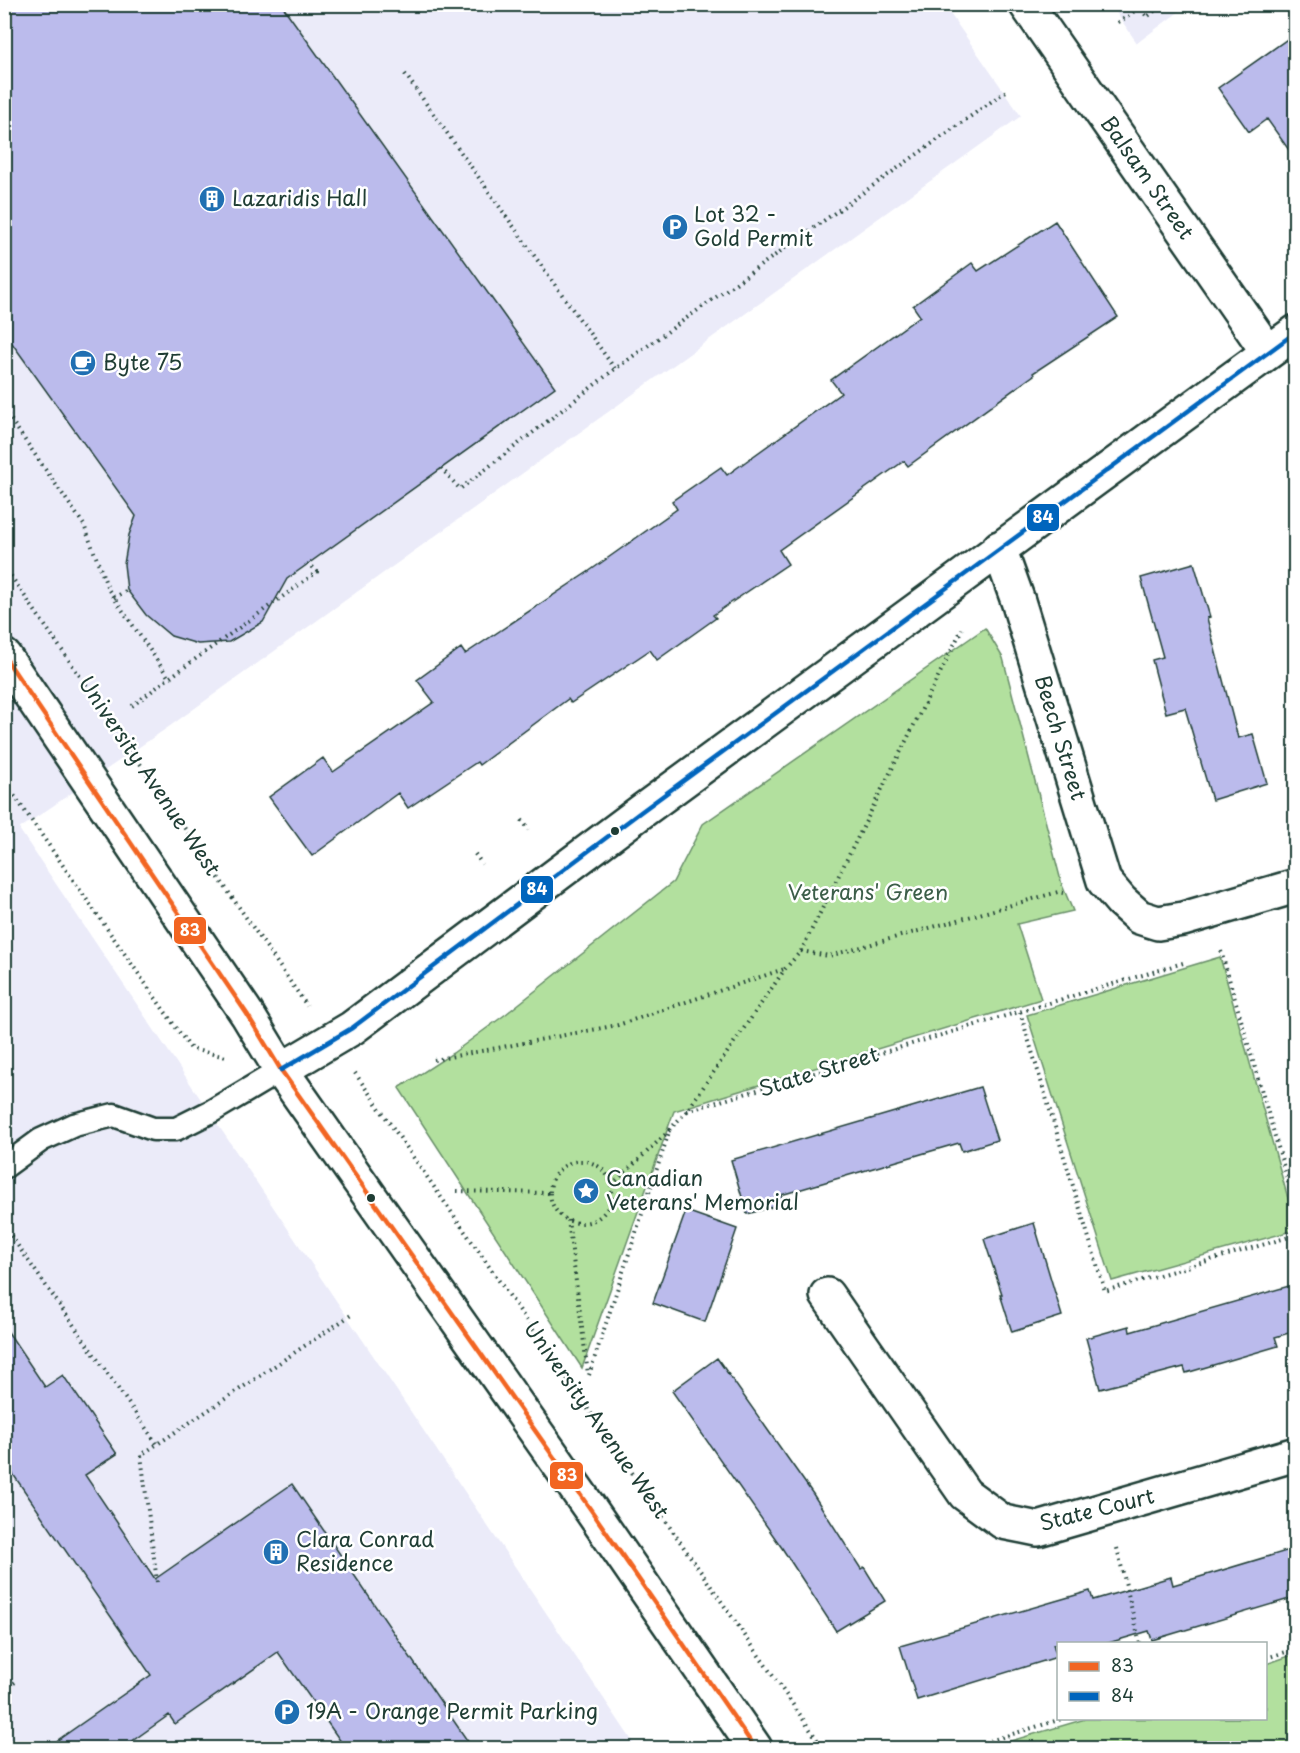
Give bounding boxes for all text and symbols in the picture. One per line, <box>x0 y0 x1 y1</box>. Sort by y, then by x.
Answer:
street label: Balsam Street <box>1094 108 1203 245</box>
place label: Lazaridis Hall <box>232 181 367 213</box>
building icon: Lazaridis Hall <box>197 184 227 214</box>
place label: Lot 32 - Gold Permit <box>694 197 813 253</box>
parking icon: Lot 32 - Gold Permit <box>660 212 690 242</box>
place label: Byte 75 <box>103 345 182 377</box>
cafe icon: Byte 75 <box>68 348 98 378</box>
line badge: 84 <box>1026 503 1060 532</box>
text: 84 <box>1033 504 1054 528</box>
street label: University Avenue West <box>72 668 230 881</box>
street label: Beech Street <box>1028 671 1096 804</box>
unlabelled marker <box>609 825 621 837</box>
line badge: 84 <box>520 875 554 904</box>
park label: Veterans' Green <box>788 875 948 907</box>
text: 84 <box>527 876 548 900</box>
line badge: 83 <box>173 916 207 945</box>
text: 83 <box>180 917 200 941</box>
street label: State Street <box>755 1037 882 1103</box>
place label: Canadian Veterans' Memorial <box>606 1161 799 1217</box>
place icon: Canadian Veterans' Memorial <box>571 1176 601 1206</box>
unlabelled marker <box>365 1192 377 1204</box>
street label: University Avenue West <box>517 1313 678 1524</box>
line badge: 83 <box>549 1461 584 1490</box>
text: 83 <box>557 1462 577 1486</box>
street label: State Court <box>1036 1478 1157 1538</box>
place label: Clara Conrad Residence <box>296 1522 434 1578</box>
building icon: Clara Conrad Residence <box>261 1537 291 1567</box>
legend <box>1057 1642 1267 1720</box>
text: 83 <box>1111 1651 1134 1678</box>
text: 84 <box>1111 1681 1134 1708</box>
place label: 19A - Orange Permit Parking <box>306 1694 598 1726</box>
parking icon: 19A - Orange Permit Parking <box>272 1697 302 1727</box>

